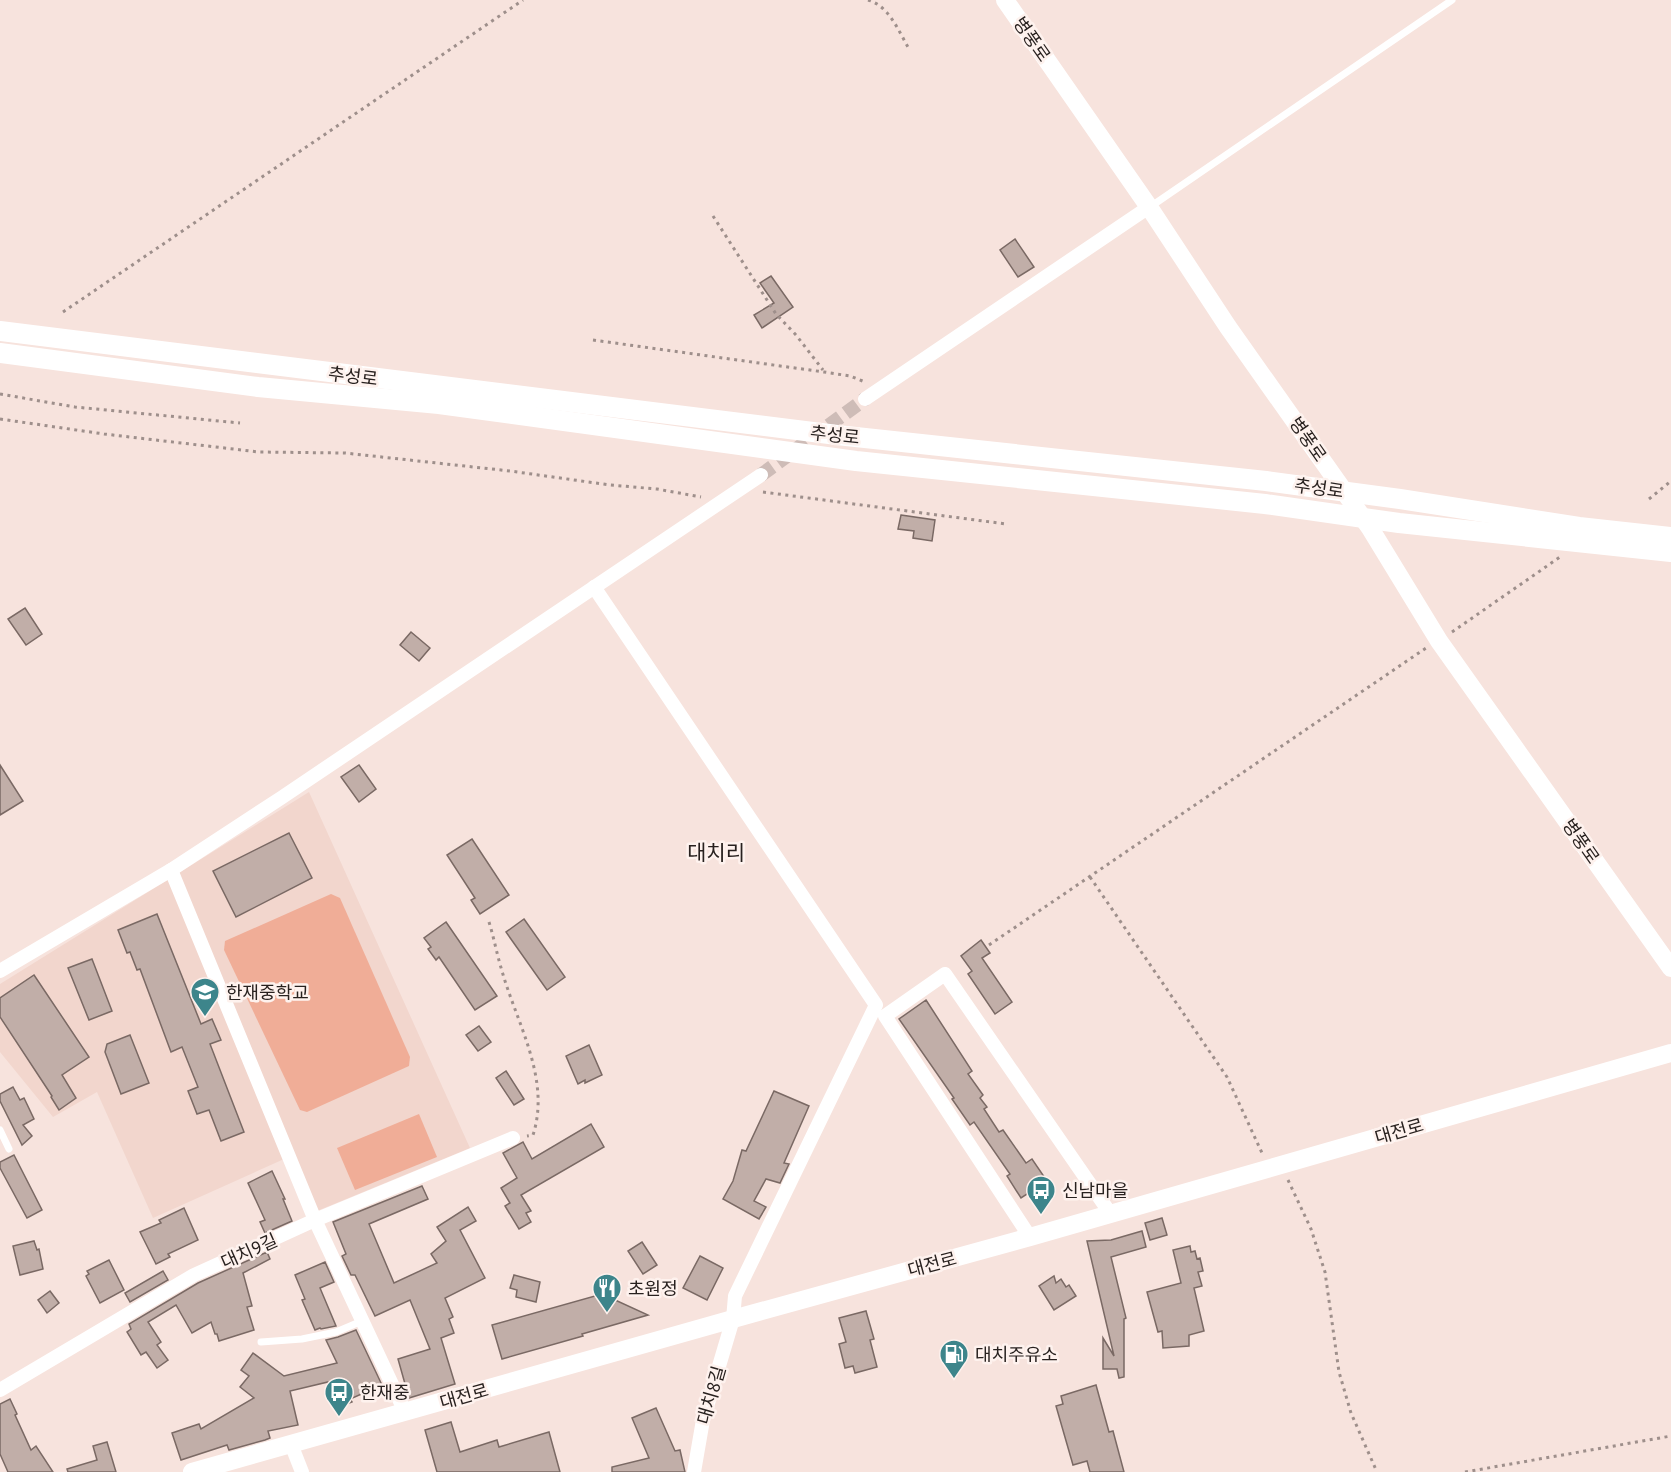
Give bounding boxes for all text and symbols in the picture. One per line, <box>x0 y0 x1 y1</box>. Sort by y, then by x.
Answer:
street label: 병풍로 <box>1008 12 1056 66</box>
street label: 추성로 <box>327 362 379 390</box>
street label: 병풍로 <box>1284 412 1332 466</box>
street label: 추성로 <box>809 421 861 449</box>
street label: 추성로 <box>1293 473 1345 503</box>
street label: 병풍로 <box>1557 814 1605 868</box>
district label: 대치리 <box>687 839 745 866</box>
school or university icon: 한재중학교 <box>189 976 221 1018</box>
place label: 한재중학교 <box>226 981 309 1004</box>
street label: 대전로 <box>1372 1113 1426 1149</box>
bus stop icon: 신남마을 <box>1025 1174 1057 1216</box>
place label: 신남마을 <box>1062 1179 1128 1202</box>
street label: 대치9길 <box>217 1228 281 1274</box>
street label: 대전로 <box>905 1246 959 1282</box>
restaurant icon: 초원정 <box>591 1272 623 1314</box>
place label: 초원정 <box>628 1277 678 1300</box>
fuel station icon: 대치주유소 <box>938 1338 970 1380</box>
place label: 대치주유소 <box>975 1343 1058 1366</box>
street label: 대치8길 <box>692 1363 730 1427</box>
bus stop icon: 한재중 <box>323 1376 355 1418</box>
street label: 대전로 <box>437 1378 491 1414</box>
place label: 한재중 <box>360 1381 410 1404</box>

